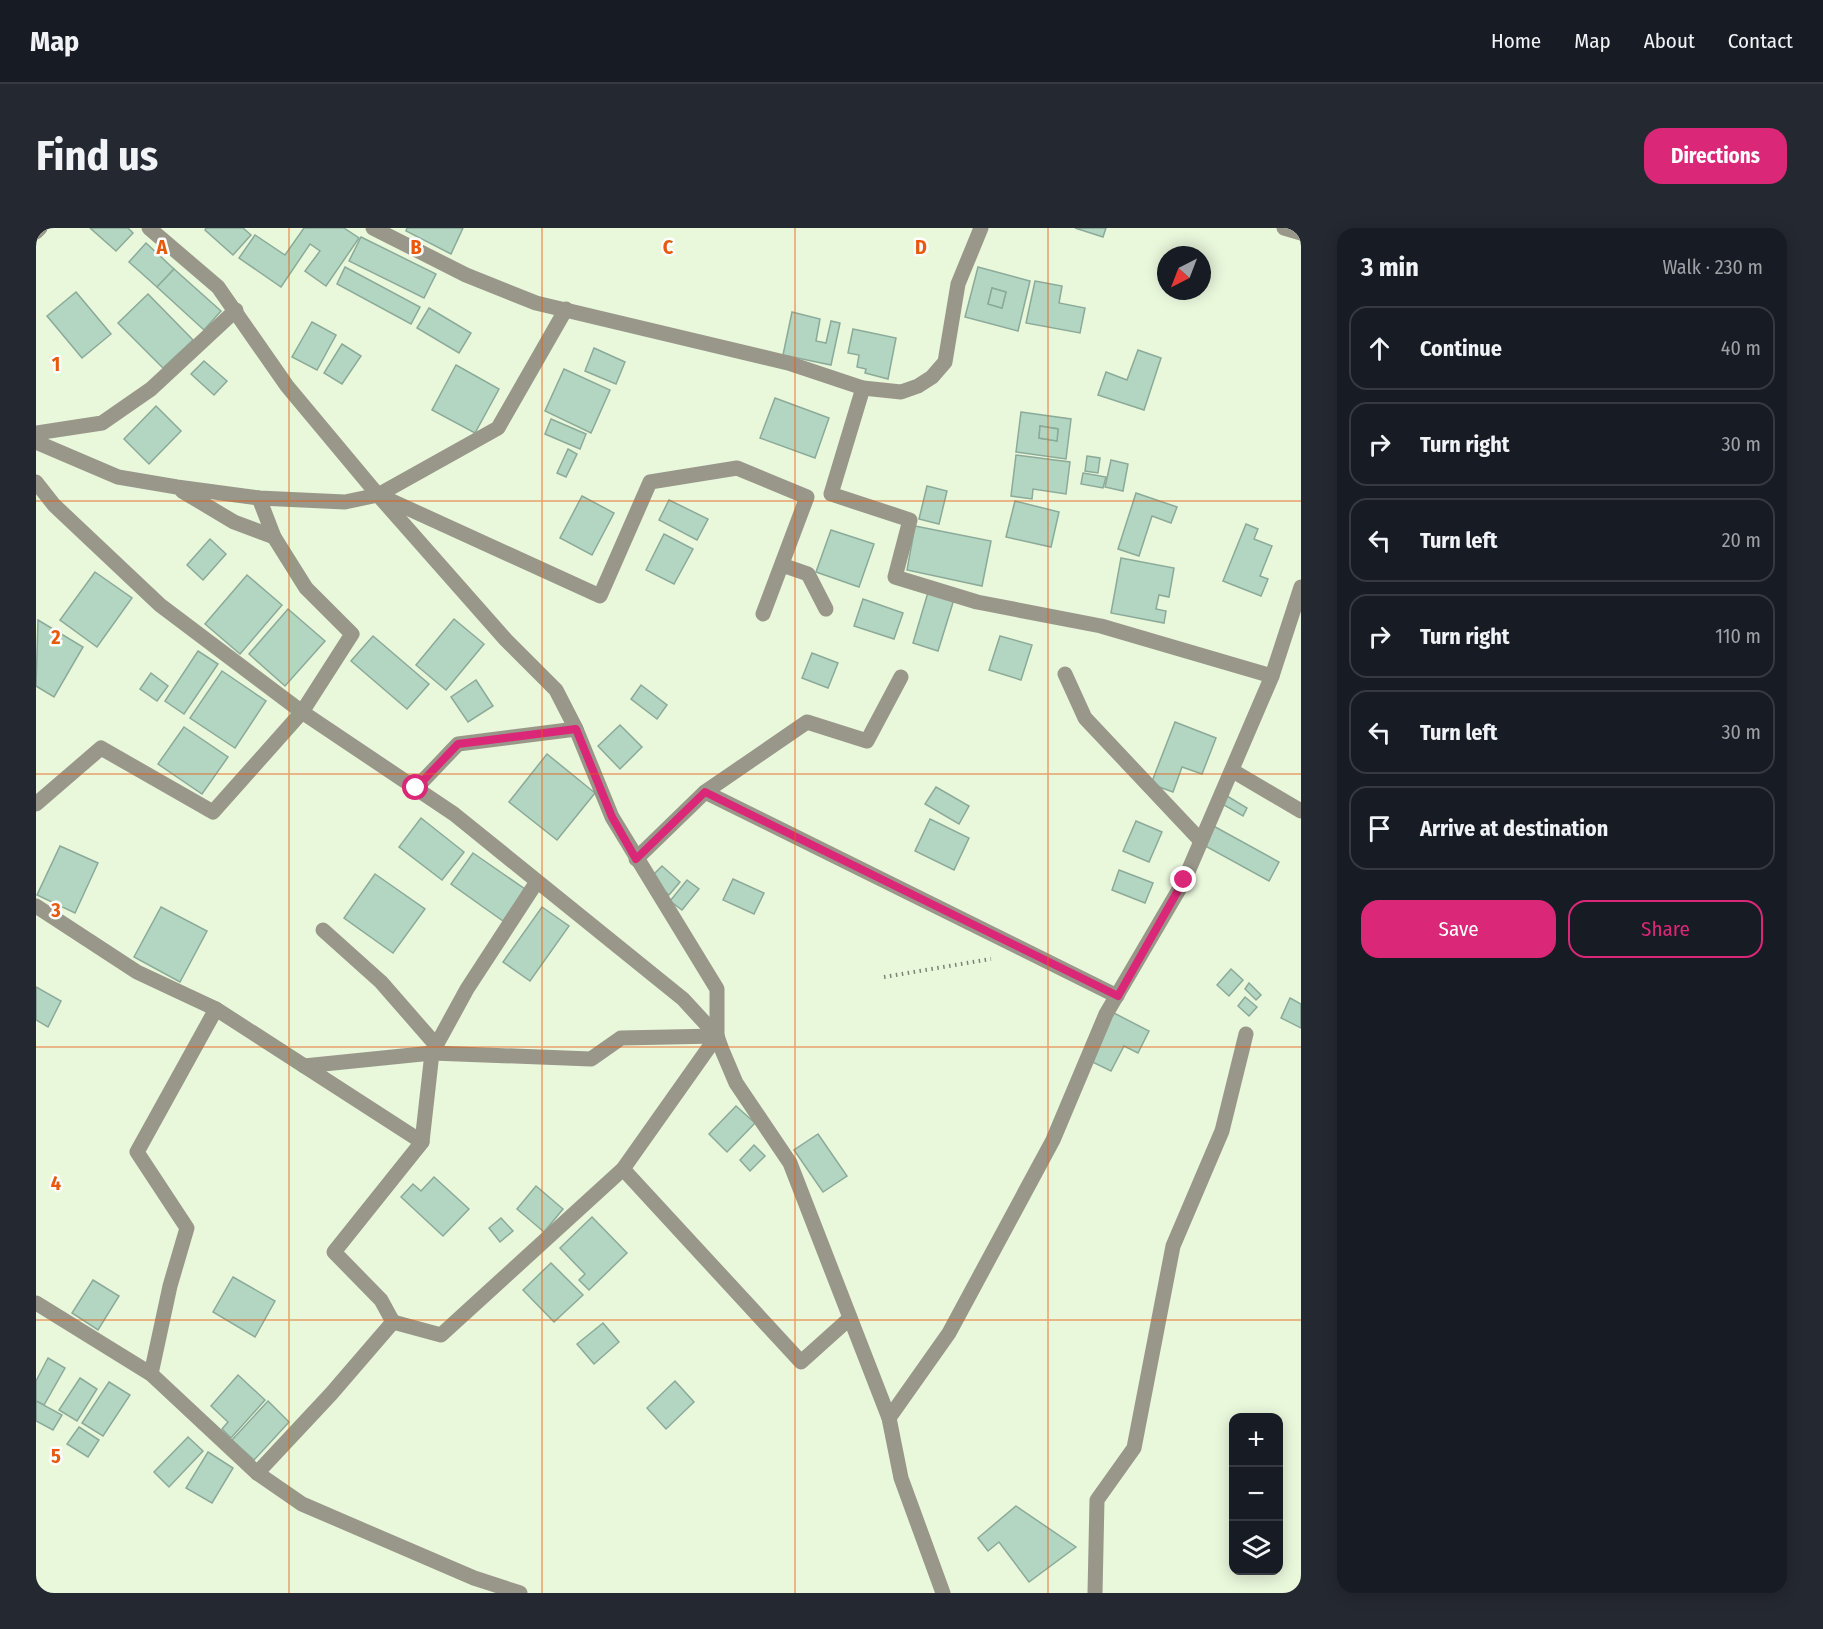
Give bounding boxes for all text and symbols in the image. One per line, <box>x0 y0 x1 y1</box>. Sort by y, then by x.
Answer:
text: Map <box>30 25 79 58</box>
text: Home <box>1491 28 1541 54</box>
text: Map <box>1574 28 1611 54</box>
text: About <box>1644 28 1695 54</box>
text: Contact <box>1728 28 1793 54</box>
button: Directions <box>1644 128 1787 184</box>
text: Find us <box>36 131 158 181</box>
text: A <box>156 235 169 259</box>
text: B <box>410 235 422 259</box>
text: C <box>663 235 674 259</box>
text: D <box>915 235 927 259</box>
north arrow <box>1157 246 1211 300</box>
text: 3 min <box>1361 252 1419 283</box>
text: Walk · 230 m <box>1662 255 1763 279</box>
icon: ahead <box>1363 332 1396 365</box>
text: Continue <box>1420 335 1502 362</box>
text: 40 m <box>1721 336 1761 360</box>
text: 1 <box>52 352 60 376</box>
icon: right <box>1363 428 1396 461</box>
text: Turn right <box>1420 431 1509 458</box>
text: 30 m <box>1721 432 1761 456</box>
icon: left <box>1363 524 1396 557</box>
text: Turn left <box>1420 527 1498 554</box>
text: 20 m <box>1722 528 1761 552</box>
icon: right <box>1363 620 1396 653</box>
text: Turn right <box>1420 623 1509 650</box>
text: 110 m <box>1715 624 1761 648</box>
text: 2 <box>50 625 61 649</box>
icon: left <box>1363 716 1396 749</box>
text: Turn left <box>1420 719 1498 746</box>
text: 30 m <box>1721 720 1761 744</box>
route start <box>402 774 428 800</box>
icon: arrive <box>1363 812 1396 845</box>
text: Arrive at destination <box>1420 815 1608 842</box>
route end <box>1170 866 1196 892</box>
text: 3 <box>50 898 61 922</box>
button: Save <box>1361 900 1556 958</box>
button: Share <box>1568 900 1763 958</box>
text: 4 <box>51 1171 61 1195</box>
map controls <box>1229 1413 1283 1575</box>
button: + <box>1229 1413 1283 1467</box>
text: 5 <box>51 1444 61 1468</box>
button: − <box>1229 1467 1283 1521</box>
button: layers <box>1229 1521 1283 1575</box>

